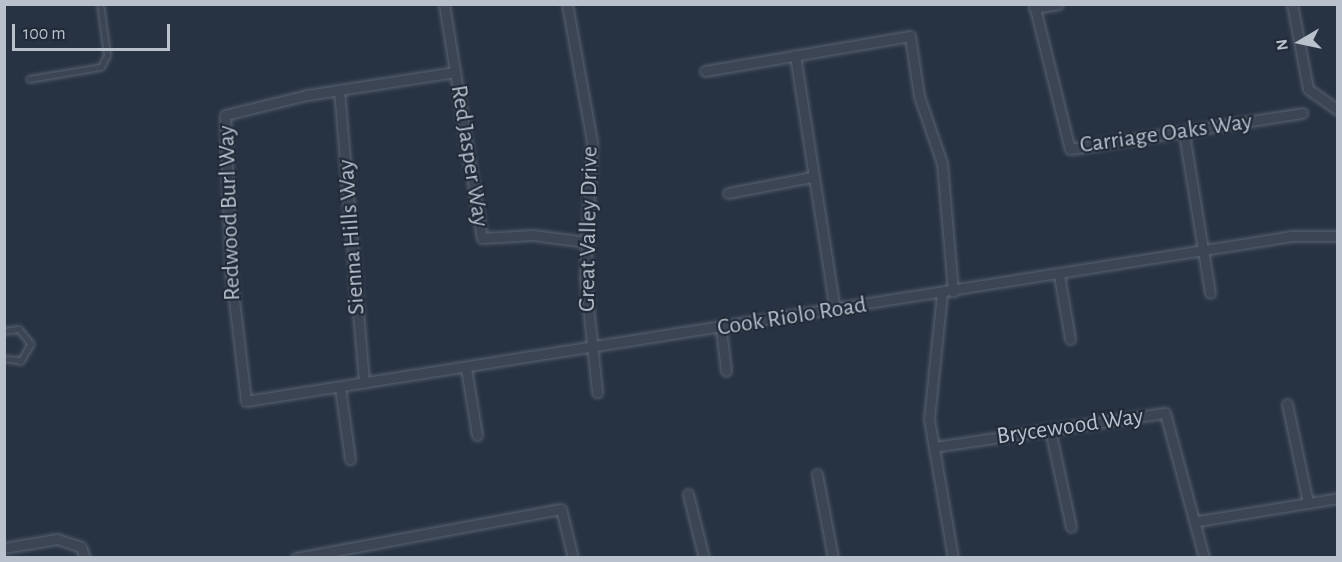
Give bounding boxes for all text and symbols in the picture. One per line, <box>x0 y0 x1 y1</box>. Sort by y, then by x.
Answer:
scale bar <box>15 12 172 50</box>
north arrow <box>1270 12 1330 72</box>
text: 100 m <box>23 25 66 43</box>
text: N <box>1273 38 1291 52</box>
street label: Red Jasper Way <box>444 83 494 229</box>
street label: Carriage Oaks Way <box>1078 108 1254 160</box>
street label: Redwood Burl Way <box>213 125 247 301</box>
street label: Great Valley Drive <box>573 146 605 312</box>
street label: Sienna Hills Way <box>332 158 372 316</box>
street label: Cook Riolo Road <box>715 291 869 343</box>
street label: Brycewood Way <box>995 402 1145 452</box>

